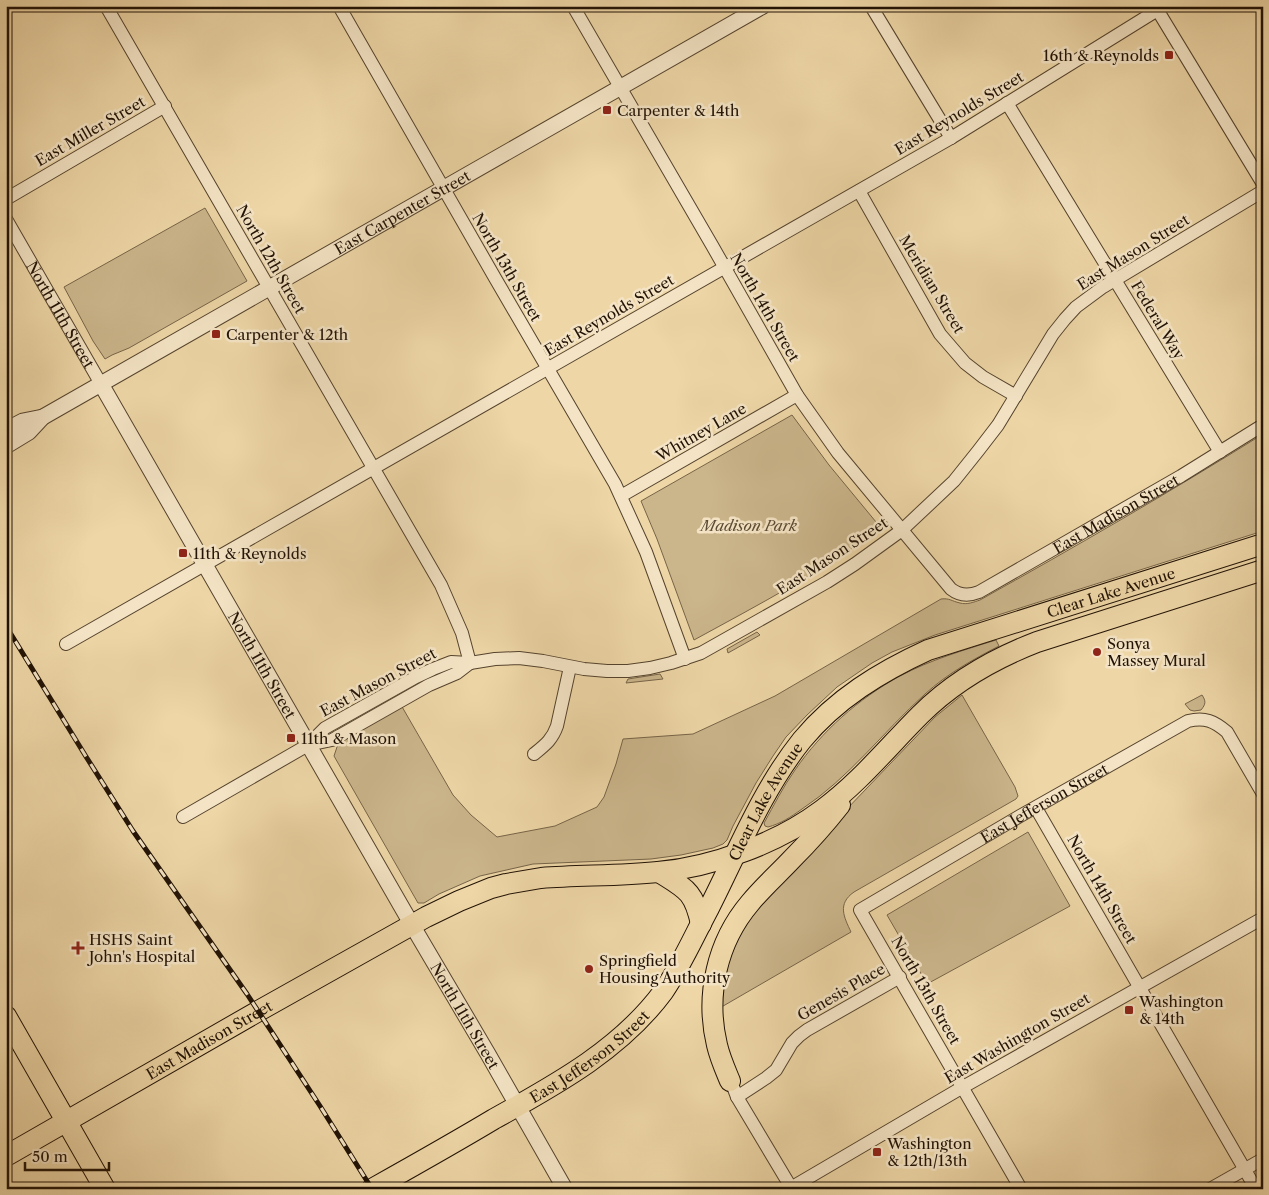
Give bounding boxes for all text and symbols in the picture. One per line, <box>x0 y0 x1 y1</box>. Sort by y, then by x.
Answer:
place label: 16th & Reynolds <box>1043 46 1159 65</box>
marker: 16th & Reynolds <box>1163 49 1175 61</box>
street label: East Reynolds Street <box>891 67 1027 159</box>
street label: East Miller Street <box>32 92 149 170</box>
place label: Carpenter & 14th <box>617 101 740 120</box>
marker: Carpenter & 14th <box>601 104 613 116</box>
street label: East Carpenter Street <box>331 165 474 258</box>
street label: North 12th Street <box>232 201 310 317</box>
street label: North 13th Street <box>468 209 546 325</box>
street label: East Mason Street <box>1073 210 1193 294</box>
street label: Meridian Street <box>895 231 969 337</box>
street label: North 14th Street <box>726 249 804 365</box>
street label: North 11th Street <box>23 258 99 372</box>
street label: East Reynolds Street <box>541 270 678 360</box>
street label: Federal Way <box>1127 277 1189 363</box>
place label: Carpenter & 12th <box>226 325 349 344</box>
marker: Carpenter & 12th <box>210 328 222 340</box>
street label: Whitney Lane <box>652 399 749 466</box>
street label: East Madison Street <box>1049 469 1183 557</box>
street label: East Mason Street <box>773 513 892 599</box>
park label: Madison Park <box>699 516 797 535</box>
place label: 11th & Reynolds <box>193 544 306 563</box>
marker: 11th & Reynolds <box>177 547 189 559</box>
street label: Clear Lake Avenue <box>1044 563 1177 621</box>
street label: North 11th Street <box>224 608 301 722</box>
place label: Sonya Massey Mural <box>1107 634 1206 670</box>
street label: East Mason Street <box>317 643 440 721</box>
marker: Sonya Massey Mural <box>1091 646 1103 658</box>
place label: 11th & Mason <box>301 729 397 748</box>
marker: 11th & Mason <box>285 732 297 744</box>
street label: Clear Lake Avenue <box>724 738 806 864</box>
street label: East Jefferson Street <box>977 758 1112 847</box>
street label: North 14th Street <box>1063 831 1141 947</box>
place label: HSHS Saint John's Hospital <box>87 930 196 966</box>
street label: North 13th Street <box>887 932 965 1048</box>
marker: HSHS Saint John's Hospital <box>71 941 85 955</box>
place label: Springfield Housing Authority <box>599 951 731 987</box>
street label: North 11th Street <box>427 959 504 1073</box>
street label: Genesis Place <box>794 959 888 1025</box>
marker: Springfield Housing Authority <box>583 963 595 975</box>
street label: East Washington Street <box>941 988 1094 1087</box>
place label: Washington & 14th <box>1138 992 1224 1028</box>
street label: East Madison Street <box>142 995 276 1083</box>
marker: Washington & 14th <box>1123 1004 1135 1016</box>
street label: East Jefferson Street <box>526 1006 653 1107</box>
place label: Washington & 12th/13th <box>886 1134 972 1170</box>
scale bar <box>25 1140 109 1172</box>
marker: Washington & 12th/13th <box>871 1146 883 1158</box>
text: 50 m <box>32 1147 68 1166</box>

